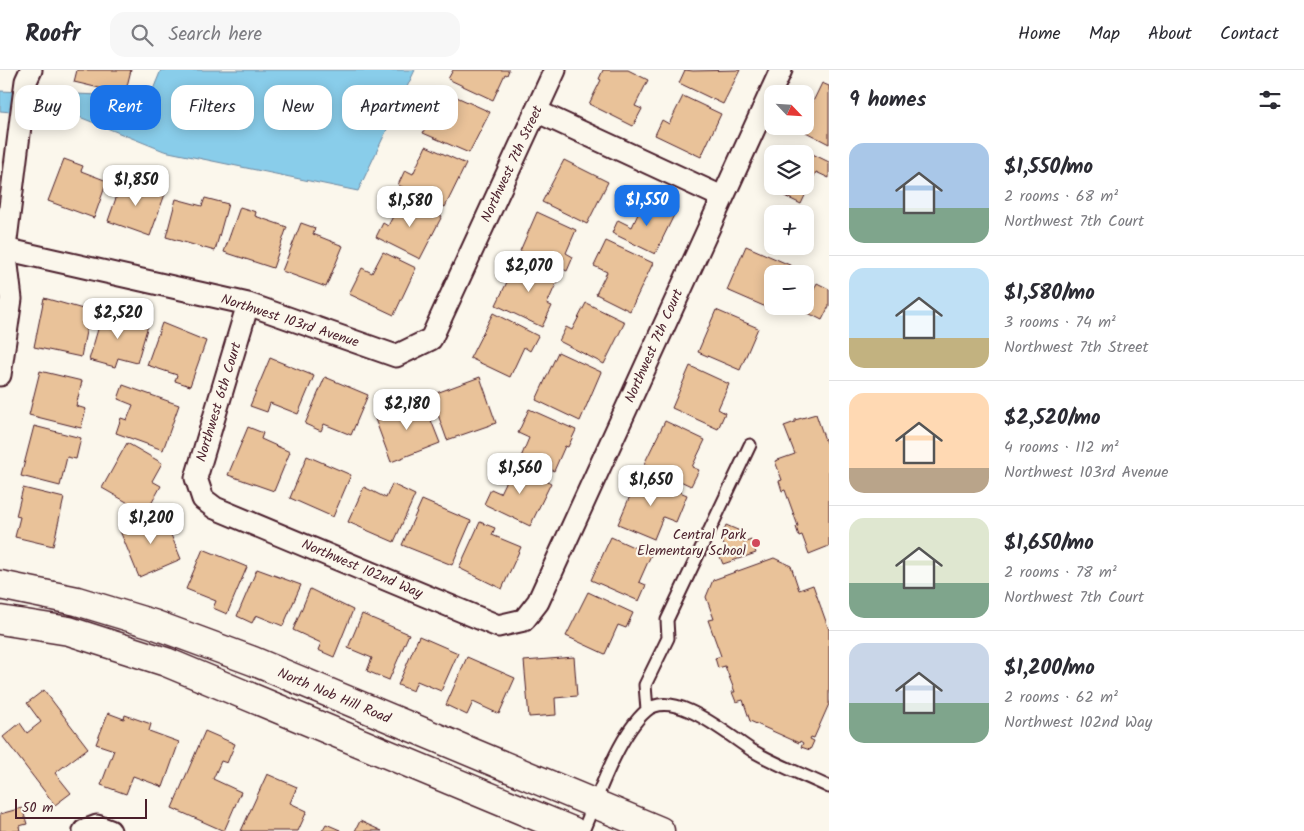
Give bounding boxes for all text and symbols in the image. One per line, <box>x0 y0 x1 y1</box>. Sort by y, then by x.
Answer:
search box <box>110 12 460 57</box>
text: Roofr <box>25 15 80 54</box>
text: Search here <box>168 20 262 50</box>
text: Home <box>1018 20 1061 49</box>
text: Map <box>1089 20 1120 49</box>
text: About <box>1148 20 1192 49</box>
text: Contact <box>1220 20 1279 49</box>
icon: search <box>128 21 156 49</box>
text: 9 homes <box>849 84 926 117</box>
chip: Buy <box>15 85 80 130</box>
chip: Rent <box>90 85 161 130</box>
chip: Filters <box>171 85 254 130</box>
chip: New <box>264 85 332 130</box>
chip: Apartment <box>342 85 458 130</box>
north arrow <box>764 85 814 135</box>
map controls <box>764 85 814 315</box>
icon: filters <box>1256 86 1284 114</box>
street label: Northwest 7th Street <box>475 101 549 226</box>
button: layers <box>764 145 814 195</box>
text: $1,550/mo <box>1004 151 1093 184</box>
icon: home <box>889 163 949 223</box>
pin: $1,850 <box>95 164 177 207</box>
text: $1,850 <box>114 168 158 193</box>
pin: $1,550 <box>606 184 688 227</box>
text: 2 rooms · 68 m² <box>1004 184 1118 209</box>
pin: $1,580 <box>369 186 451 228</box>
text: $1,550 <box>626 188 668 213</box>
text: $1,580 <box>388 189 432 214</box>
button: + <box>764 205 814 255</box>
text: Northwest 7th Court <box>1004 209 1144 234</box>
pin: $2,070 <box>488 250 570 293</box>
text: $2,070 <box>506 254 552 279</box>
button: − <box>764 265 814 315</box>
text: $1,580/mo <box>1004 277 1095 310</box>
street label: Northwest 7th Court <box>619 285 689 406</box>
street label: Northwest 103rd Avenue <box>218 288 363 354</box>
icon: home <box>889 288 949 348</box>
pin: $2,520 <box>77 298 159 340</box>
text: $2,520 <box>94 301 142 326</box>
text: 3 rooms · 74 m² <box>1004 310 1116 335</box>
text: Northwest 7th Street <box>1004 335 1149 360</box>
street label: Northwest 6th Court <box>190 339 248 464</box>
pin: $2,180 <box>366 388 448 431</box>
text: $2,180 <box>384 392 430 417</box>
text: $2,520/mo <box>1004 402 1101 435</box>
icon: home <box>889 413 949 473</box>
text: 4 rooms · 112 m² <box>1004 435 1119 460</box>
pin: $1,560 <box>479 452 561 495</box>
text: $1,560 <box>498 456 542 481</box>
text: Northwest 103rd Avenue <box>1004 460 1169 485</box>
pin: $1,650 <box>610 464 692 507</box>
text: $1,650 <box>629 468 673 493</box>
pin: $1,200 <box>110 502 192 545</box>
text: $1,200 <box>129 506 173 531</box>
place label: Central Park Elementary School <box>637 524 747 562</box>
text: $1,650/mo <box>1004 527 1094 560</box>
street label: Northwest 102nd Way <box>298 534 426 605</box>
marker: Central Park Elementary School <box>750 537 762 549</box>
icon: home <box>889 538 949 598</box>
text: 2 rooms · 78 m² <box>1004 560 1117 585</box>
text: Northwest 7th Court <box>1004 585 1144 610</box>
text: $1,200/mo <box>1004 652 1095 685</box>
street label: North Nob Hill Road <box>274 662 395 730</box>
icon: home <box>889 663 949 723</box>
text: 2 rooms · 62 m² <box>1004 685 1118 710</box>
text: Northwest 102nd Way <box>1004 710 1152 735</box>
scale bar <box>15 796 148 819</box>
text: 50 m <box>22 797 53 819</box>

